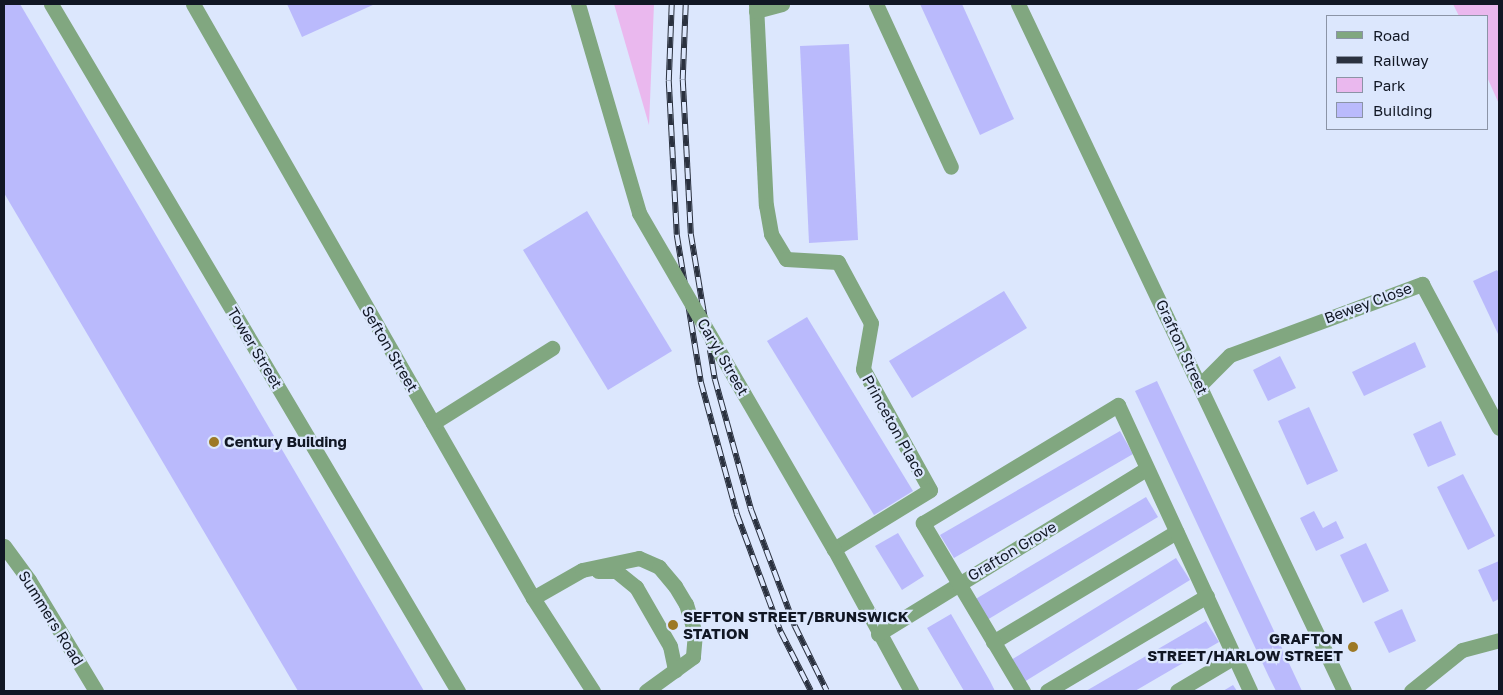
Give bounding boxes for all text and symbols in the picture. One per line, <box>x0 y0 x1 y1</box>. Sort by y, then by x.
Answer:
legend <box>1326 15 1488 130</box>
text: Road <box>1373 26 1410 44</box>
text: Railway <box>1373 51 1429 69</box>
text: Park <box>1373 76 1405 94</box>
text: Building <box>1373 101 1433 119</box>
street label: Bewey Close <box>1322 279 1414 327</box>
street label: Grafton Street <box>1152 297 1212 397</box>
street label: Sefton Street <box>358 303 422 395</box>
street label: Tower Street <box>224 304 286 392</box>
street label: Caryl Street <box>694 315 752 399</box>
street label: Princeton Place <box>859 372 929 480</box>
place label: Century Building <box>224 433 347 451</box>
marker: Century Building <box>208 436 220 448</box>
street label: Grafton Grove <box>964 518 1060 584</box>
street label: Summers Road <box>15 567 87 669</box>
place label: SEFTON STREET/BRUNSWICK STATION <box>683 607 909 642</box>
marker: SEFTON STREET/BRUNSWICK STATION <box>667 619 679 631</box>
place label: GRAFTON STREET/HARLOW STREET <box>1147 629 1343 664</box>
marker: GRAFTON STREET/HARLOW STREET <box>1347 641 1359 653</box>

